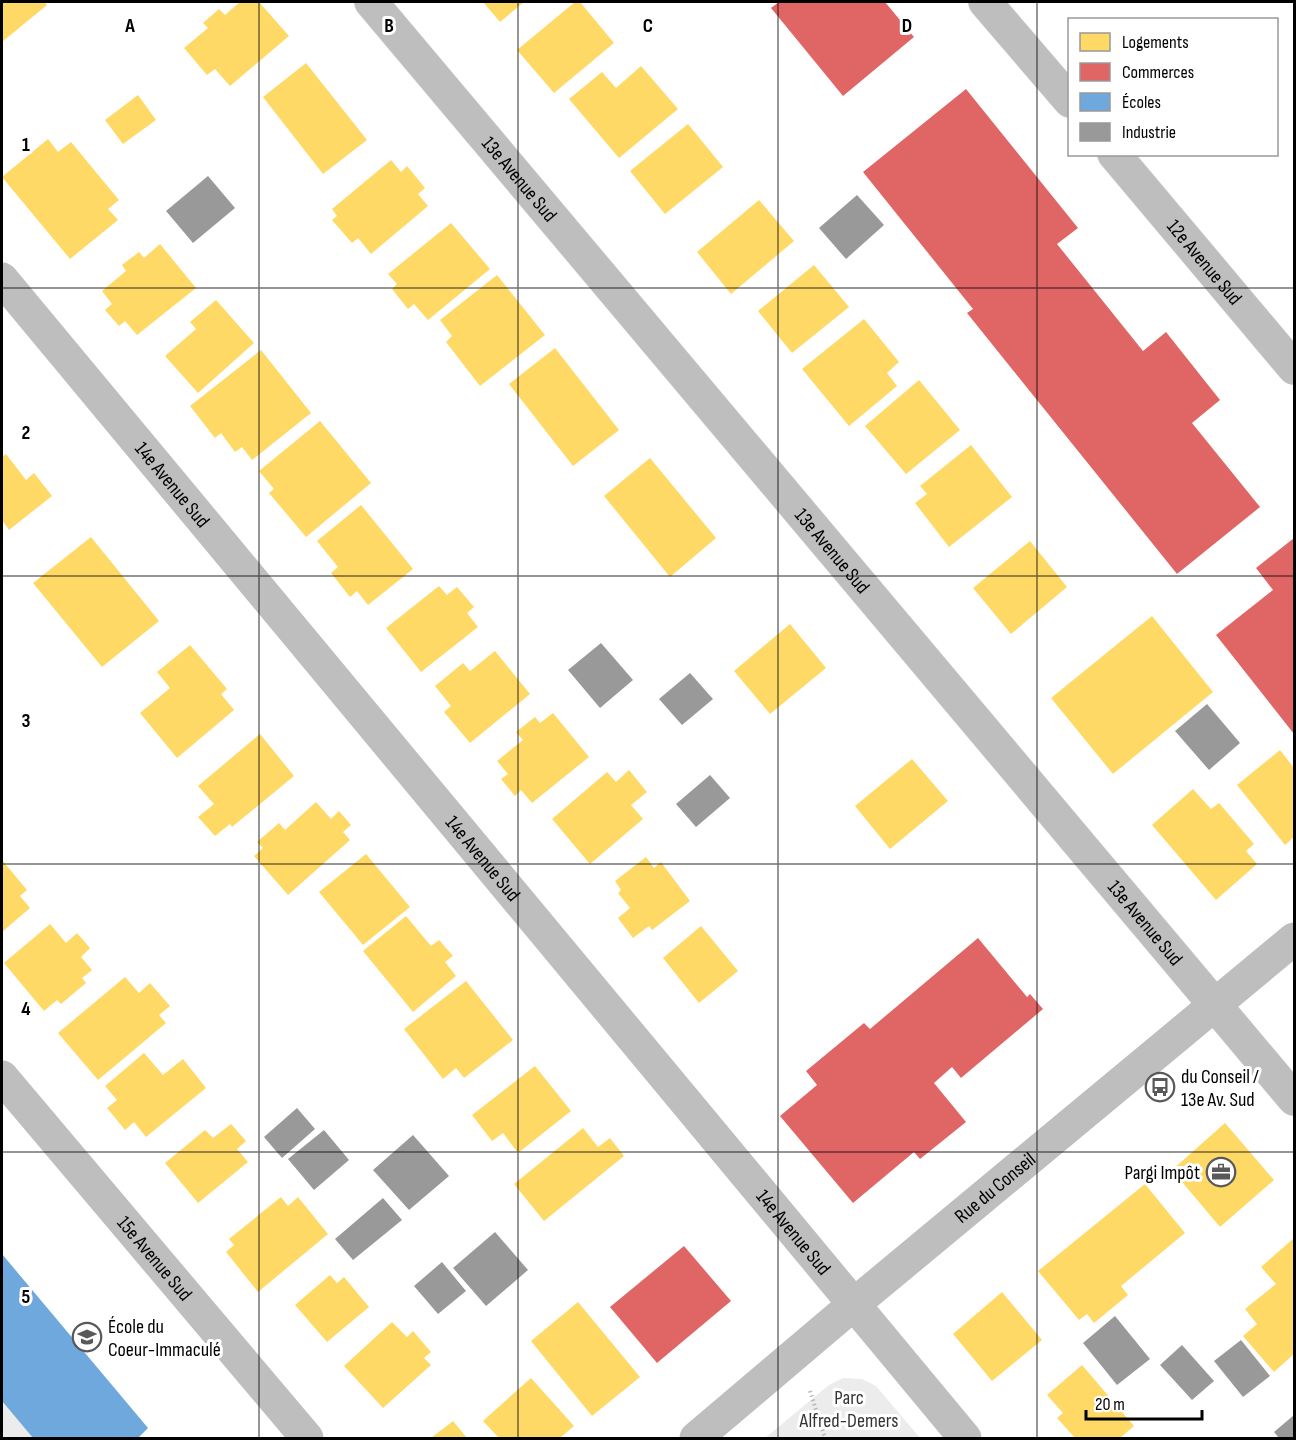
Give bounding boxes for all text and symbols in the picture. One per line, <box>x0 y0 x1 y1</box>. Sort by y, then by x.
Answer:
text: A <box>124 14 135 38</box>
text: B <box>384 14 394 38</box>
text: C <box>643 14 653 38</box>
text: D <box>902 14 912 38</box>
legend <box>1068 18 1278 156</box>
text: Logements <box>1122 32 1189 53</box>
text: Commerces <box>1122 62 1194 83</box>
text: Écoles <box>1122 92 1161 113</box>
text: Industrie <box>1122 122 1176 143</box>
street label: 13e Avenue Sud <box>476 132 562 227</box>
text: 1 <box>22 133 30 157</box>
street label: 12e Avenue Sud <box>1161 215 1247 310</box>
text: 2 <box>22 421 30 445</box>
street label: 14e Avenue Sud <box>129 437 214 533</box>
street label: 13e Avenue Sud <box>789 504 875 599</box>
text: 3 <box>22 709 31 733</box>
street label: 14e Avenue Sud <box>440 811 525 906</box>
street label: 13e Avenue Sud <box>1102 876 1187 971</box>
text: 4 <box>21 997 31 1021</box>
place label: du Conseil / 13e Av. Sud <box>1181 1065 1259 1112</box>
bus stop icon: du Conseil / 13e Av. Sud <box>1144 1071 1176 1103</box>
street label: Rue du Conseil <box>950 1148 1041 1229</box>
office icon: Pargi Impôt <box>1205 1156 1237 1188</box>
place label: Pargi Impôt <box>1124 1161 1200 1185</box>
street label: 14e Avenue Sud <box>751 1185 836 1280</box>
street label: 15e Avenue Sud <box>112 1211 197 1306</box>
text: 5 <box>22 1285 31 1309</box>
place label: École du Coeur-Immaculé <box>108 1315 221 1362</box>
school or university icon: École du Coeur-Immaculé <box>71 1321 103 1353</box>
scale bar <box>1086 1383 1202 1421</box>
park label: Parc Alfred-Demers <box>799 1386 898 1433</box>
text: 20 m <box>1095 1394 1125 1415</box>

